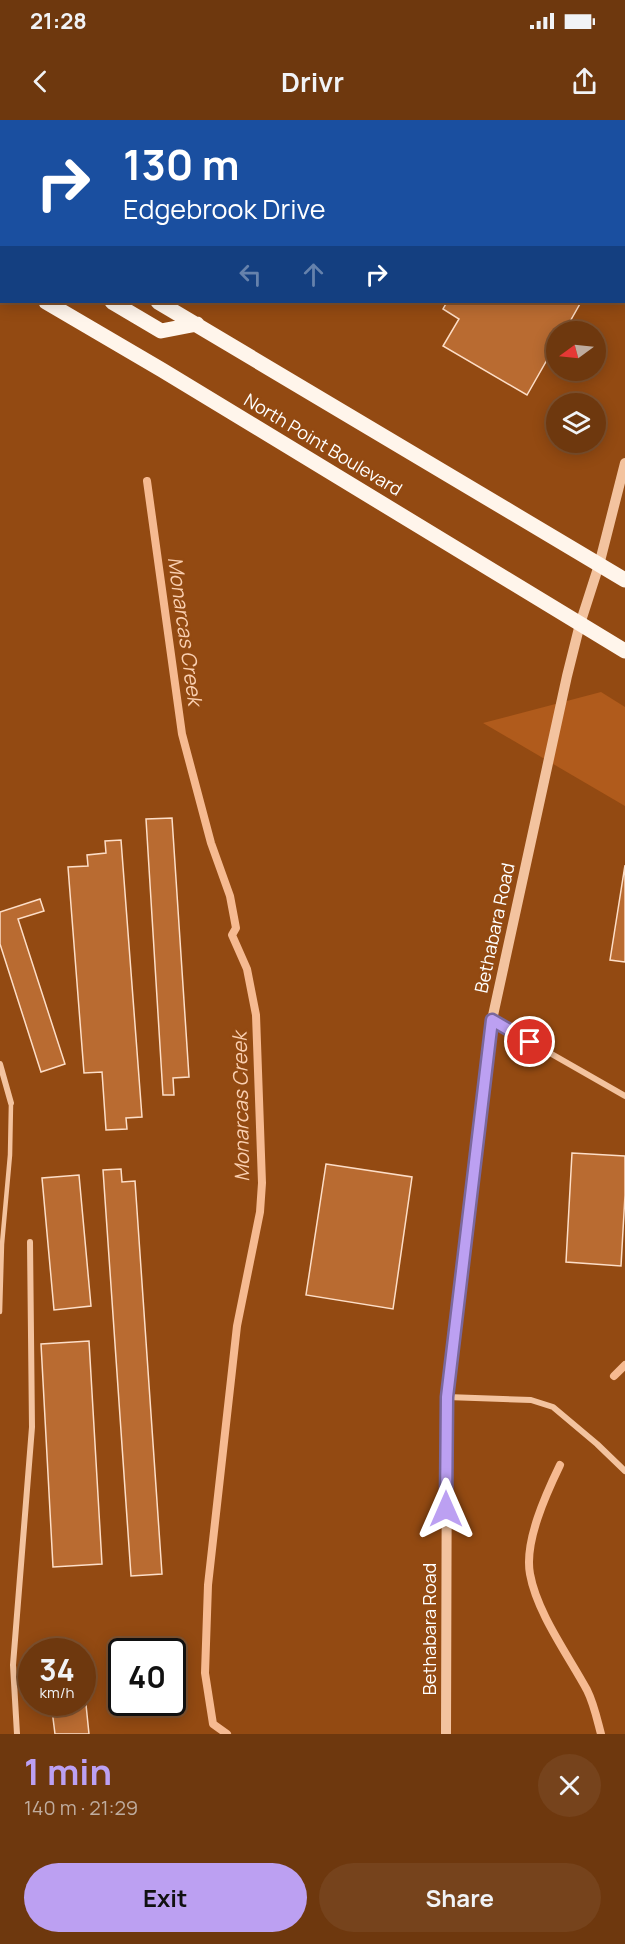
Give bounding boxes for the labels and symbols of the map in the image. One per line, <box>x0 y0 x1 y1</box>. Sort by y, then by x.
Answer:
north arrow <box>546 321 606 381</box>
street label: North Point Boulevard <box>240 387 407 501</box>
water label: Monarcas Creek <box>162 555 210 710</box>
street label: Bethabara Road <box>469 860 520 995</box>
pin <box>504 1016 555 1067</box>
water label: Monarcas Creek <box>226 1029 255 1182</box>
position arrow <box>414 1477 478 1541</box>
street label: Bethabara Road <box>417 1563 441 1695</box>
speed limit sign: 40 <box>108 1638 186 1716</box>

